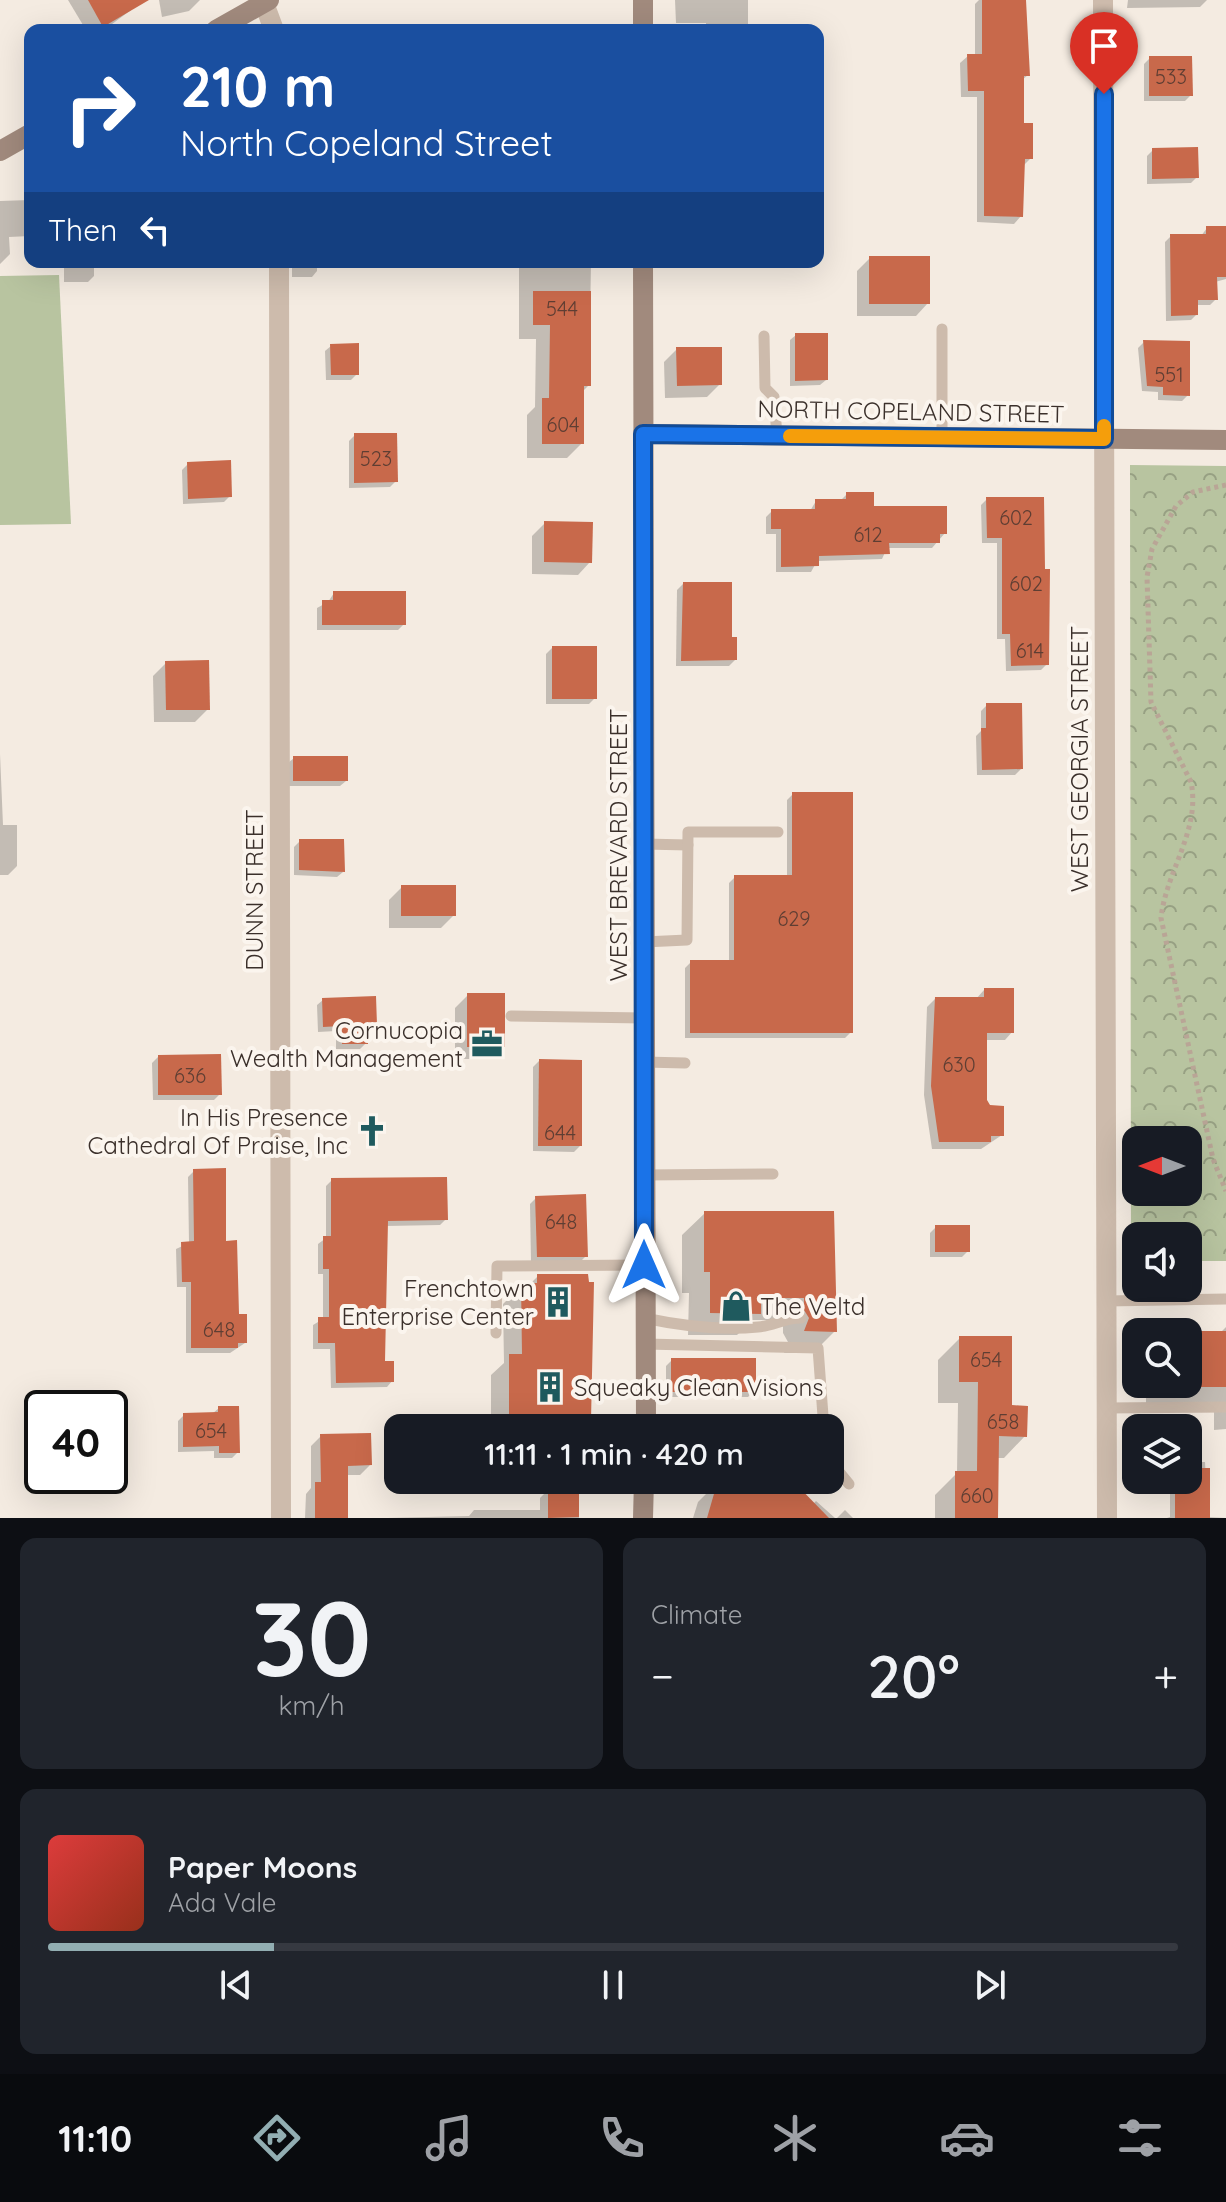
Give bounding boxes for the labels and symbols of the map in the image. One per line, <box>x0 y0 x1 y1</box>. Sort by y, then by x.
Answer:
pin <box>1070 12 1138 94</box>
house number: 533 <box>1155 64 1187 89</box>
house number: 544 <box>546 296 578 321</box>
house number: 551 <box>1154 362 1184 387</box>
street label: NORTH COPELAND STREET <box>757 393 1065 429</box>
house number: 604 <box>546 412 580 437</box>
house number: 523 <box>360 446 392 471</box>
house number: 602 <box>999 505 1033 530</box>
house number: 612 <box>853 522 883 547</box>
house number: 602 <box>1009 571 1043 596</box>
street label: WEST GEORGIA STREET <box>1064 626 1094 892</box>
house number: 614 <box>1016 638 1044 663</box>
street label: WEST BREVARD STREET <box>603 708 633 982</box>
street label: DUNN STREET <box>239 809 269 971</box>
house number: 629 <box>778 906 811 931</box>
place label: Cornucopia Wealth Management <box>230 1015 463 1073</box>
office icon: Cornucopia Wealth Management <box>470 1027 504 1061</box>
house number: 630 <box>942 1052 976 1077</box>
house number: 636 <box>174 1063 206 1088</box>
place label: In His Presence Cathedral Of Praise, Inc <box>88 1102 348 1160</box>
church icon: In His Presence Cathedral Of Praise, Inc <box>355 1114 389 1148</box>
house number: 644 <box>544 1120 576 1145</box>
north arrow <box>1122 1126 1202 1206</box>
house number: 648 <box>545 1209 577 1234</box>
position arrow <box>602 1223 686 1307</box>
place label: Frenchtown Enterprise Center <box>341 1273 534 1331</box>
building icon: Frenchtown Enterprise Center <box>541 1285 575 1319</box>
shop icon: The Veltd <box>719 1289 753 1323</box>
place label: The Veltd <box>760 1291 865 1321</box>
house number: 648 <box>203 1317 235 1342</box>
house number: 654 <box>970 1347 1002 1372</box>
building icon: Squeaky Clean Visions <box>533 1370 567 1404</box>
place label: Squeaky Clean Visions <box>574 1372 824 1402</box>
speed limit sign: 40 <box>24 1390 128 1494</box>
house number: 658 <box>987 1409 1019 1434</box>
house number: 654 <box>195 1418 227 1443</box>
house number: 660 <box>960 1483 994 1508</box>

